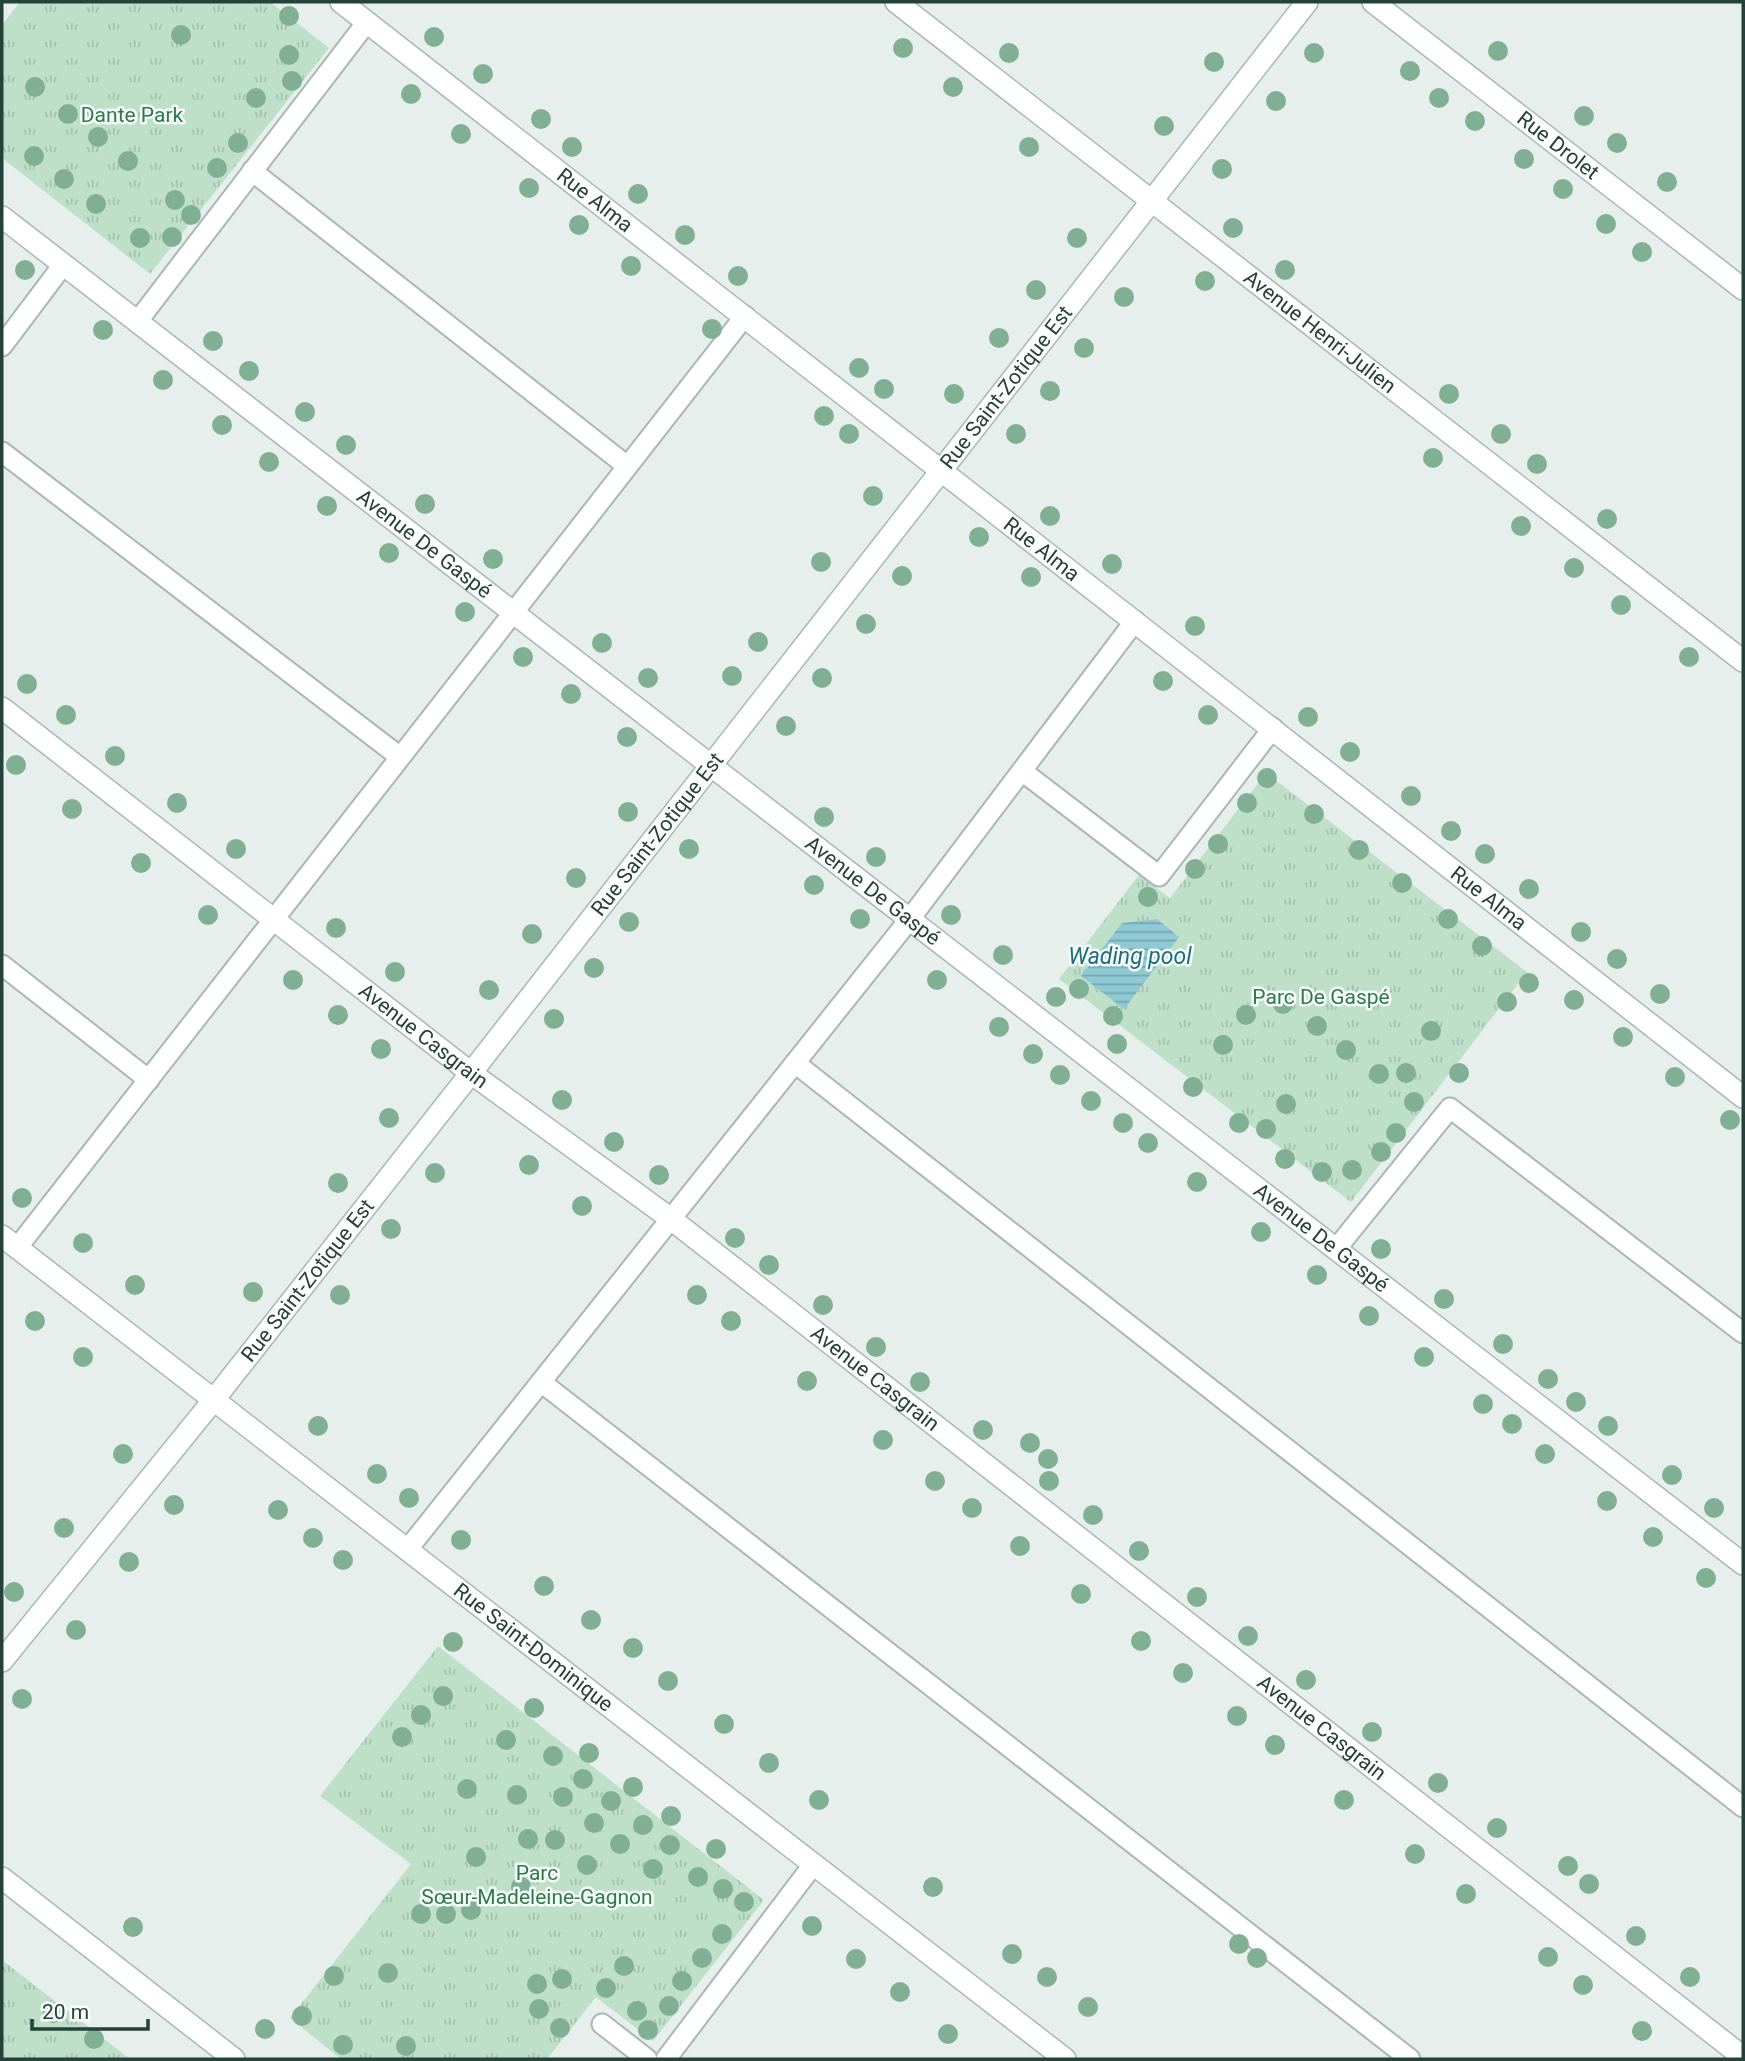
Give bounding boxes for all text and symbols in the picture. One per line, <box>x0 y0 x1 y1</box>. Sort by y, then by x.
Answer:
park label: Dante Park <box>81 103 184 127</box>
street label: Rue Drolet <box>1512 106 1604 185</box>
street label: Rue Alma <box>552 163 637 237</box>
street label: Avenue Henri-Julien <box>1239 265 1401 398</box>
street label: Rue Saint-Zotique Est <box>935 301 1077 474</box>
street label: Avenue De Gaspé <box>352 484 496 603</box>
street label: Rue Alma <box>999 512 1084 586</box>
street label: Rue Saint-Zotique Est <box>586 748 728 921</box>
street label: Avenue De Gaspé <box>801 831 945 950</box>
street label: Rue Alma <box>1446 861 1531 935</box>
water label: Wading pool <box>1068 943 1192 970</box>
street label: Avenue Casgrain <box>354 978 493 1093</box>
park label: Parc De Gaspé <box>1252 985 1390 1009</box>
street label: Avenue De Gaspé <box>1249 1178 1393 1297</box>
street label: Rue Saint-Zotique Est <box>236 1194 379 1367</box>
street label: Avenue Casgrain <box>806 1321 944 1436</box>
street label: Rue Saint-Dominique <box>449 1578 618 1717</box>
street label: Avenue Casgrain <box>1253 1670 1391 1785</box>
park label: Parc Sœur-Madeleine-Gagnon <box>421 1861 653 1909</box>
scale bar <box>32 1988 147 2032</box>
text: 20 m <box>42 2000 89 2024</box>

